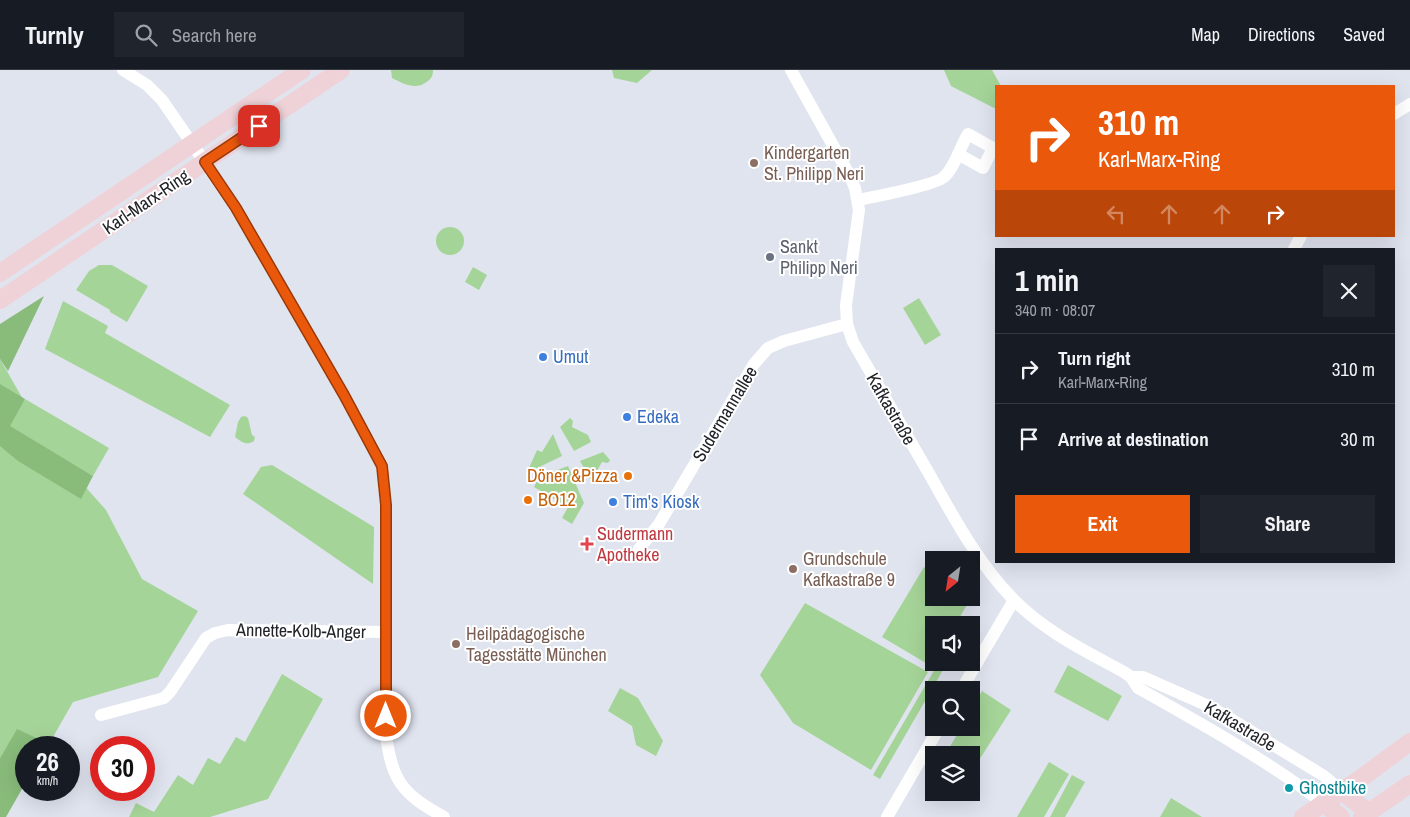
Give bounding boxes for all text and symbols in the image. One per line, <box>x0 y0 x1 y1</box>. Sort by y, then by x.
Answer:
search box <box>114 12 464 57</box>
text: Turnly <box>25 19 84 51</box>
icon: search <box>132 21 160 49</box>
text: Search here <box>172 22 257 48</box>
text: Map <box>1191 22 1220 47</box>
text: Directions <box>1248 22 1315 47</box>
text: Saved <box>1343 22 1385 47</box>
text: 310 m <box>1098 99 1179 146</box>
pin <box>238 105 280 147</box>
icon: right <box>1015 105 1080 170</box>
icon: arrive <box>245 112 273 140</box>
place label: Kindergarten St. Philipp Neri <box>764 140 864 186</box>
text: Karl-Marx-Ring <box>1098 144 1220 174</box>
marker: Kindergarten St. Philipp Neri <box>748 157 760 169</box>
street label: Karl-Marx-Ring <box>97 163 195 240</box>
icon: left <box>1102 200 1130 228</box>
icon: ahead <box>1155 200 1183 228</box>
icon: ahead <box>1208 200 1236 228</box>
icon: right <box>1261 200 1289 228</box>
place label: Sankt Philipp Neri <box>780 234 858 280</box>
marker: Sankt Philipp Neri <box>764 251 776 263</box>
text: 1 min <box>1015 260 1079 300</box>
button: close <box>1323 265 1375 317</box>
text: 340 m · 08:07 <box>1015 299 1095 321</box>
place label: Umut <box>553 344 588 369</box>
text: Turn right <box>1058 345 1130 371</box>
marker: Umut <box>537 351 549 363</box>
icon: right <box>1015 355 1043 383</box>
text: 310 m <box>1332 356 1375 382</box>
street label: Sudermannallee <box>686 361 763 466</box>
street label: Kafkastraße <box>861 368 922 449</box>
text: Karl-Marx-Ring <box>1058 371 1147 393</box>
place label: Edeka <box>637 404 679 429</box>
marker: Edeka <box>621 411 633 423</box>
icon: arrive <box>1015 425 1043 453</box>
text: Arrive at destination <box>1058 426 1209 452</box>
text: 30 m <box>1340 426 1375 452</box>
place label: Döner &Pizza <box>527 463 618 488</box>
marker: Döner &Pizza <box>622 470 634 482</box>
place label: BO12 <box>538 487 576 512</box>
place label: Tim's Kiosk <box>623 489 700 514</box>
marker: BO12 <box>522 494 534 506</box>
button: Exit <box>1015 495 1190 553</box>
button: Share <box>1200 495 1375 553</box>
marker: Tim's Kiosk <box>607 496 619 508</box>
place label: Sudermann Apotheke <box>596 521 673 567</box>
marker: Sudermann Apotheke <box>581 538 593 550</box>
place label: Grundschule Kafkastraße 9 <box>803 546 895 592</box>
north arrow <box>925 551 980 606</box>
map controls <box>925 551 980 801</box>
marker: Grundschule Kafkastraße 9 <box>787 563 799 575</box>
button: sound <box>925 616 980 671</box>
street label: Annette-Kolb-Anger <box>235 617 366 644</box>
place label: Heilpädagogische Tagesstätte München <box>466 621 607 667</box>
marker: Heilpädagogische Tagesstätte München <box>450 638 462 650</box>
button: search <box>925 681 980 736</box>
position arrow <box>359 689 411 741</box>
street label: Kafkastraße <box>1200 694 1281 757</box>
speed limit sign: 30 <box>90 736 155 801</box>
text: 26 <box>36 745 59 779</box>
button: layers <box>925 746 980 801</box>
text: km/h <box>37 773 58 789</box>
place label: Ghostbike <box>1299 775 1366 800</box>
marker: Ghostbike <box>1283 782 1295 794</box>

